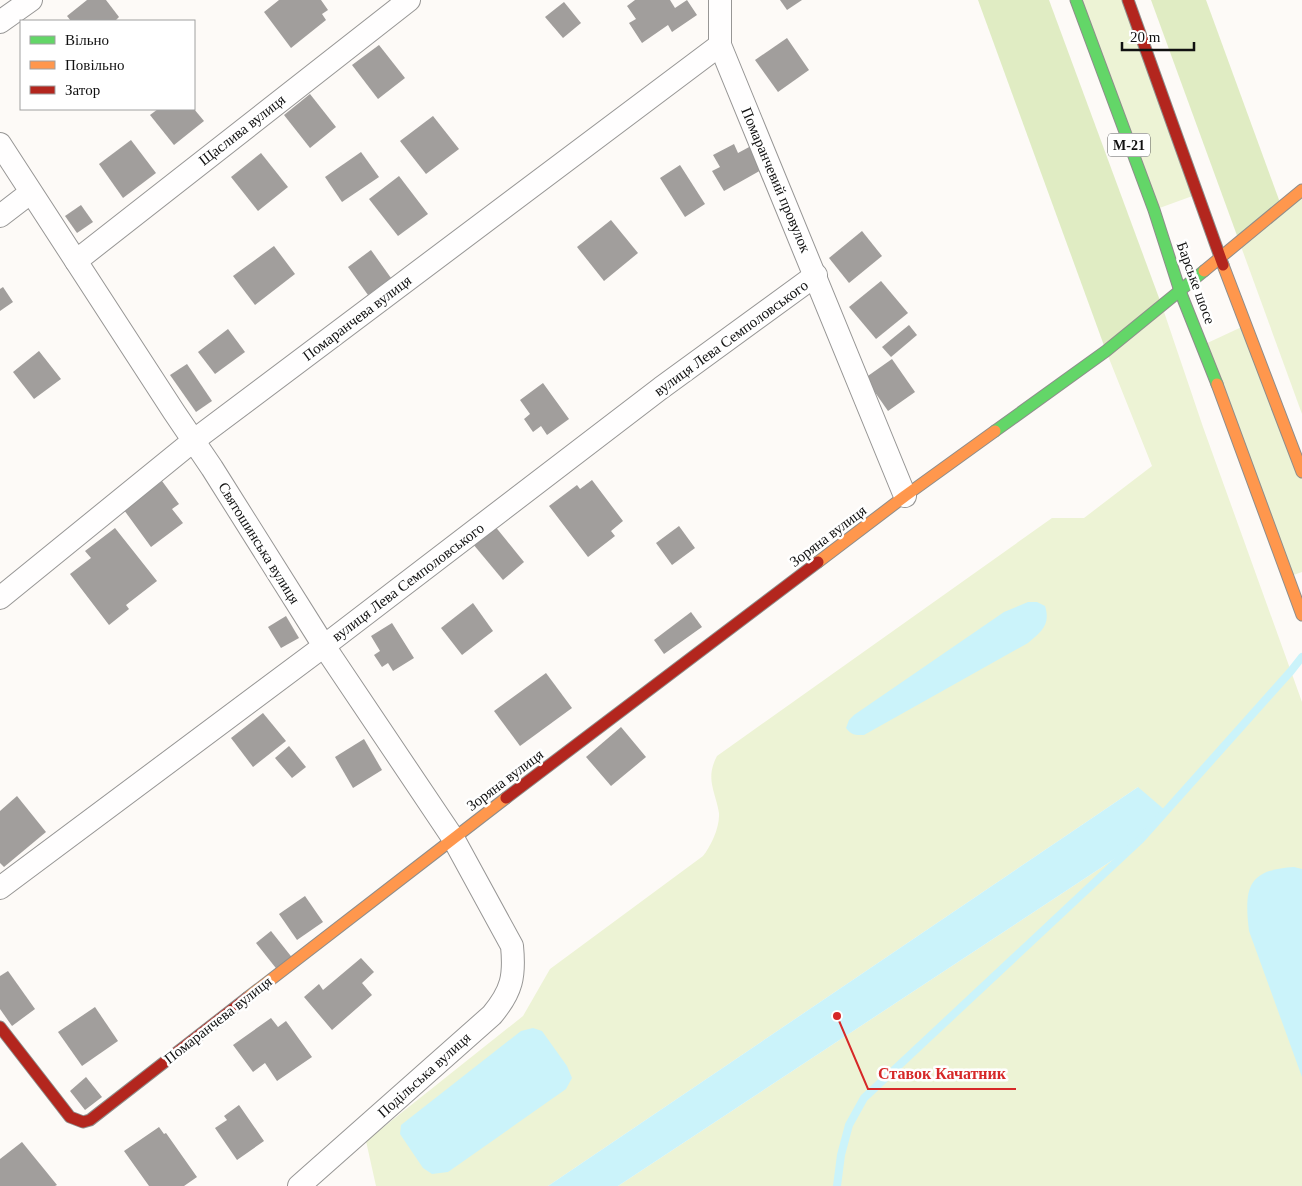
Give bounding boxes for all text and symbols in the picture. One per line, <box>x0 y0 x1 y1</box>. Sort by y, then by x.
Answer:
legend <box>20 20 195 110</box>
scale bar <box>1122 20 1194 52</box>
text: 20 m <box>1130 29 1161 45</box>
text: Вільно <box>65 32 109 48</box>
text: Повільно <box>65 57 124 73</box>
text: Затор <box>65 82 100 98</box>
street label: Щаслива вулиця <box>196 91 288 169</box>
street label: Помаранчевий провулок <box>738 105 814 256</box>
road number: М-21 <box>1108 134 1150 156</box>
street label: Барське шосе <box>1174 240 1218 327</box>
street label: Помаранчева вулиця <box>300 272 414 364</box>
street label: вулиця Лева Семполовського <box>651 277 811 399</box>
street label: Святошинська вулиця <box>215 479 303 607</box>
street label: Зоряна вулиця <box>787 502 870 570</box>
street label: вулиця Лева Семполовського <box>329 520 487 644</box>
street label: Зоряна вулиця <box>464 746 547 814</box>
street label: Помаранчева вулиця <box>161 973 275 1067</box>
street label: Подільська вулиця <box>374 1029 474 1121</box>
callout: Ставок Качатник <box>868 1058 1016 1089</box>
text: Ставок Качатник <box>878 1065 1007 1082</box>

